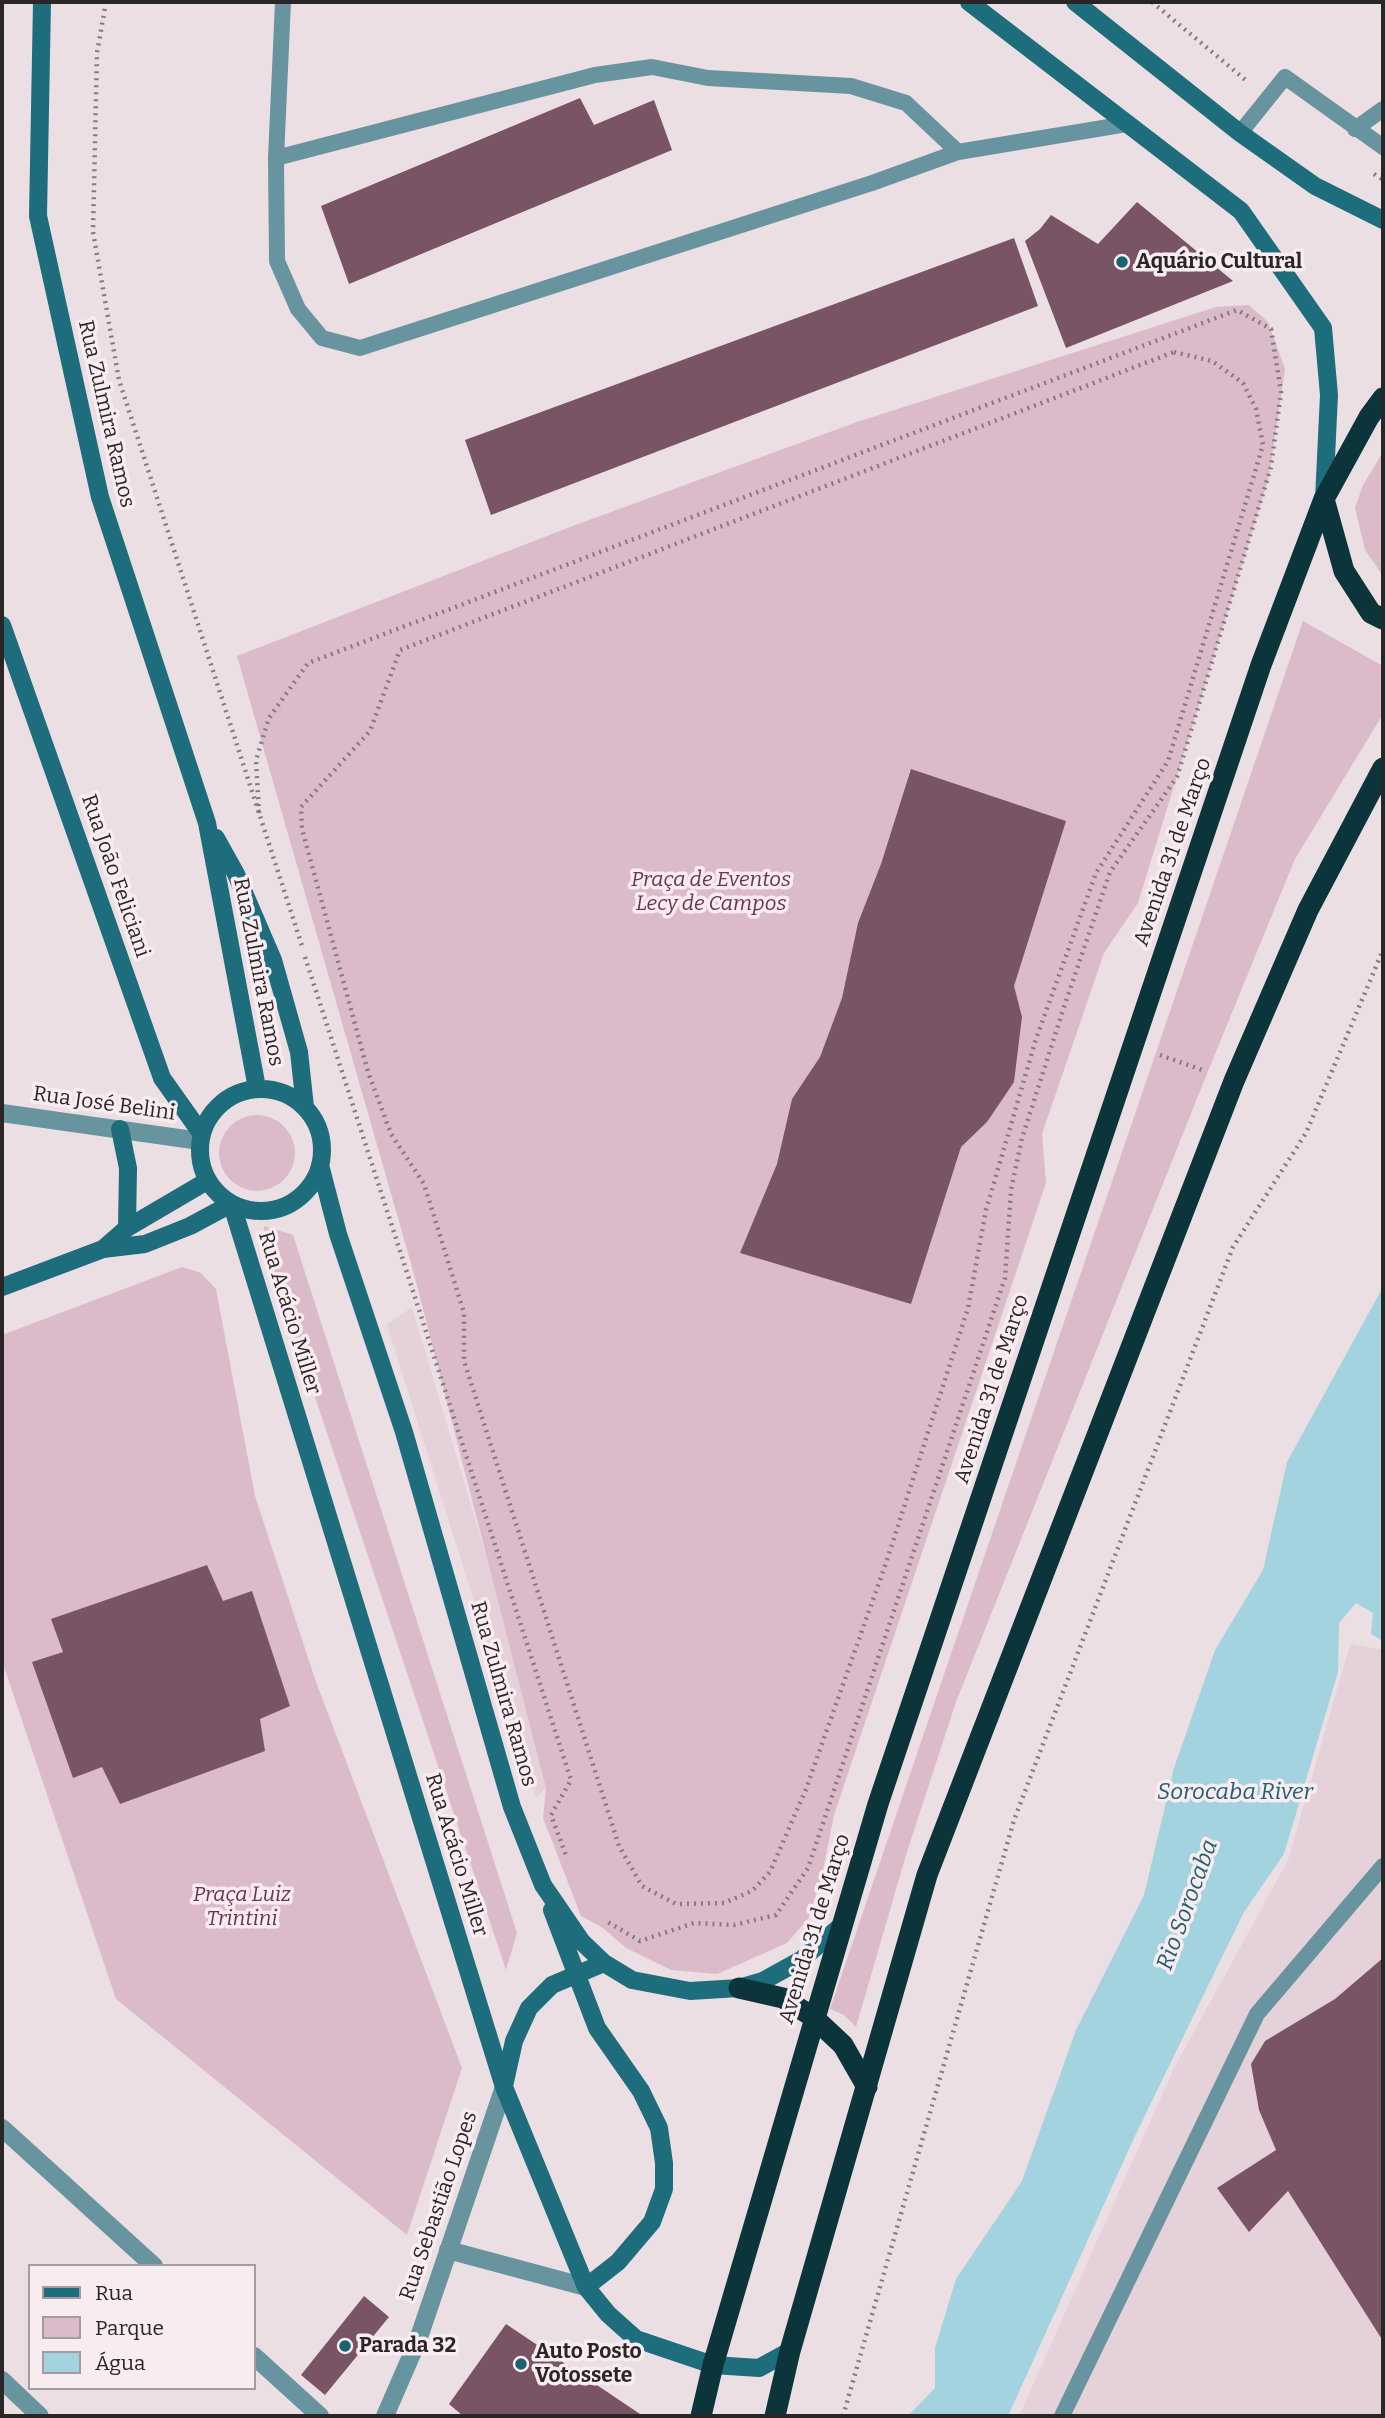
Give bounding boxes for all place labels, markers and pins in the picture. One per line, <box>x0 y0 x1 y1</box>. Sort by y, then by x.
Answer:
place label: Aquário Cultural <box>1136 249 1302 275</box>
marker: Aquário Cultural <box>1114 254 1130 270</box>
place label: Parada 32 <box>359 2333 456 2359</box>
marker: Parada 32 <box>337 2338 353 2354</box>
place label: Auto Posto Votossete <box>535 2339 642 2389</box>
marker: Auto Posto Votossete <box>513 2356 529 2372</box>

